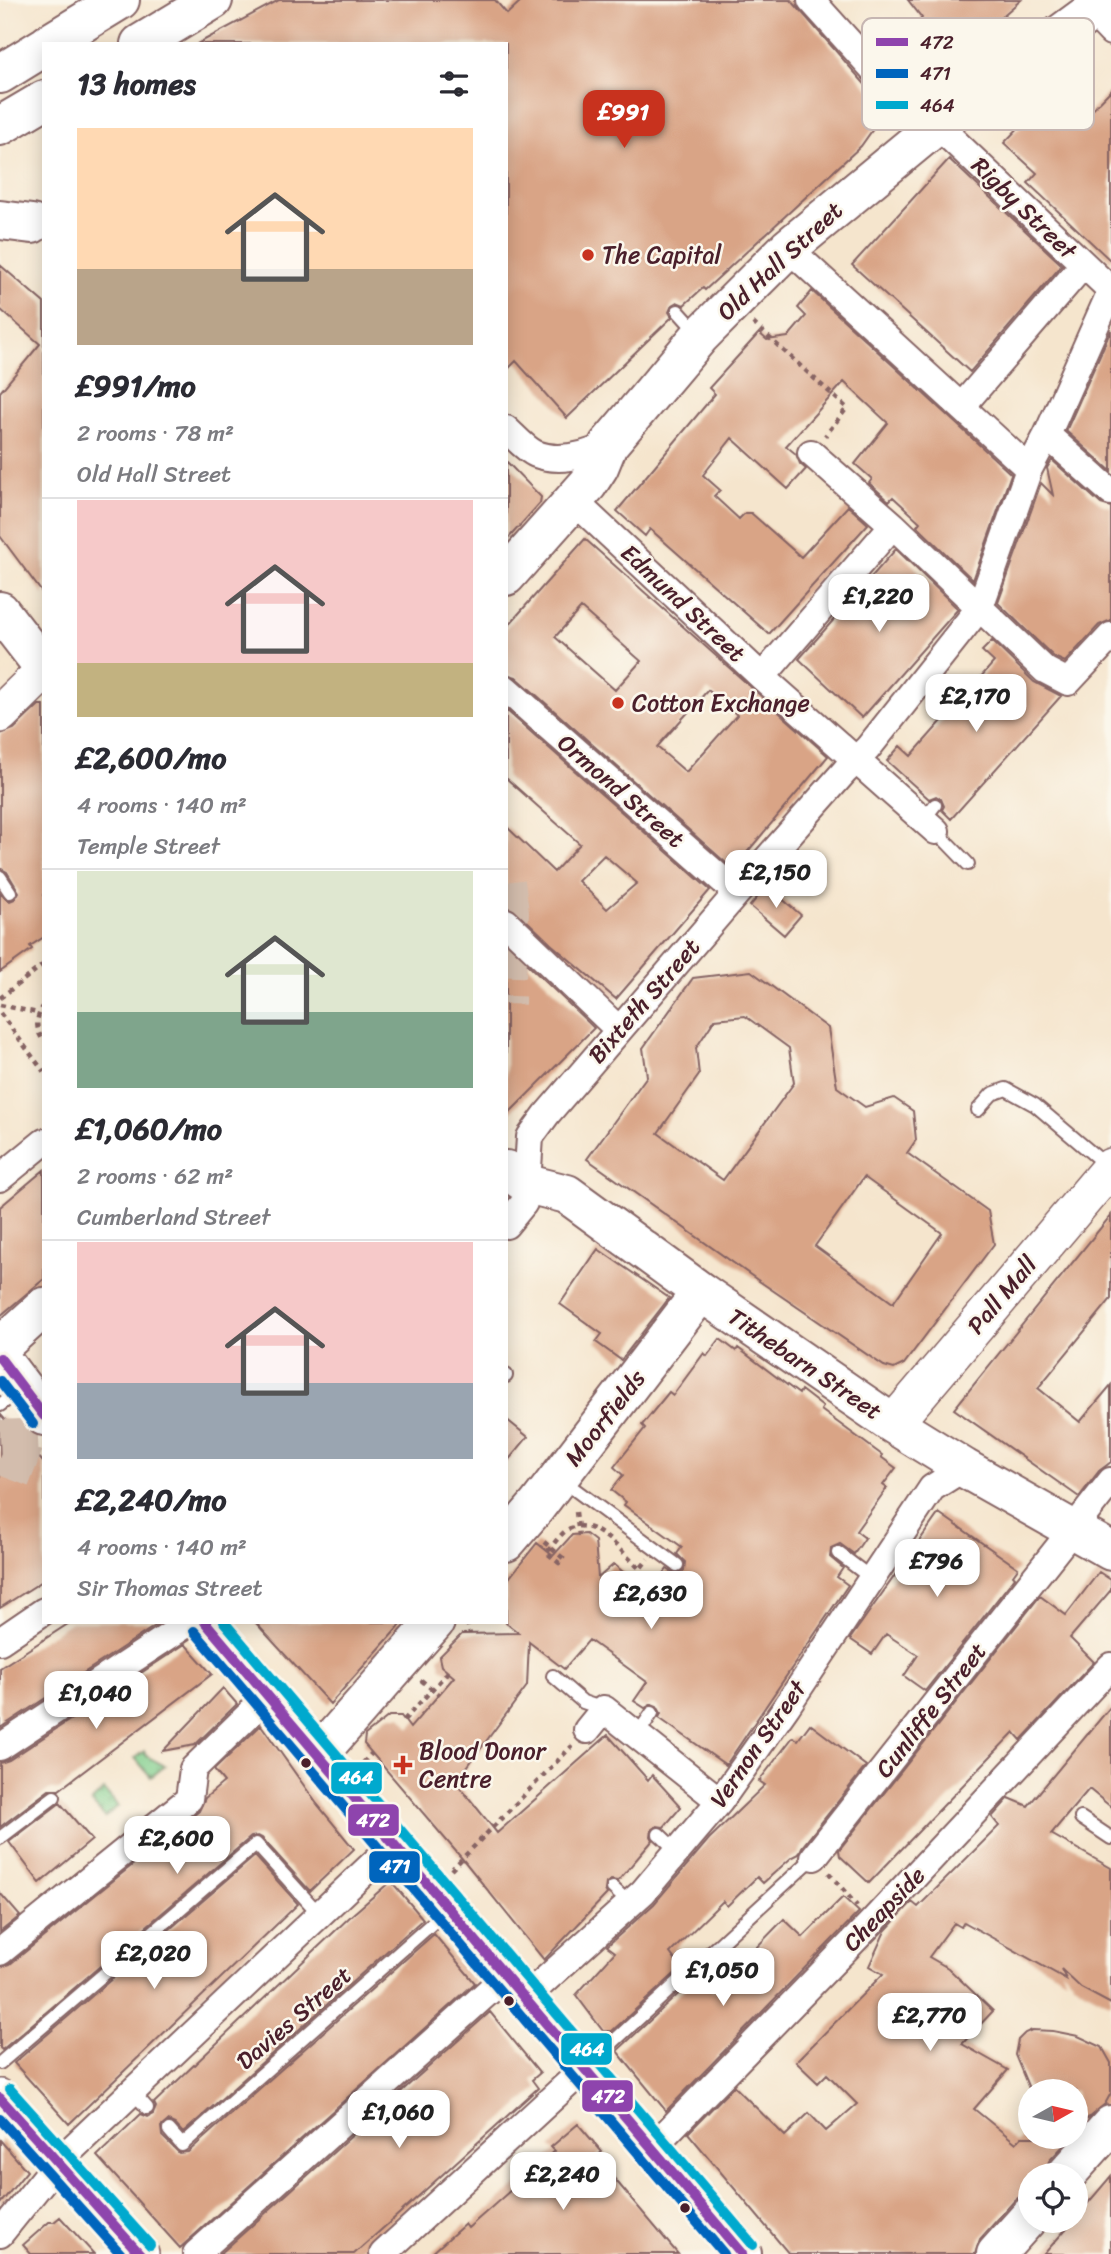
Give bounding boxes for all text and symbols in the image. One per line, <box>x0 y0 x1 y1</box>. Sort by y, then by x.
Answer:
legend <box>862 18 1094 130</box>
text: 472 <box>920 26 954 59</box>
text: 13 homes <box>77 57 196 111</box>
text: 471 <box>920 57 951 90</box>
icon: filters <box>435 65 473 103</box>
text: 464 <box>920 89 955 122</box>
pin: £991 <box>583 90 665 150</box>
text: £991 <box>599 92 649 133</box>
street label: Rigby Street <box>961 146 1088 271</box>
icon: home <box>212 174 338 300</box>
street label: Old Hall Street <box>707 191 853 331</box>
place label: The Capital <box>602 234 723 276</box>
marker: The Capital <box>580 247 596 263</box>
text: £991/mo <box>77 359 196 413</box>
text: 2 rooms · 78 m² <box>77 413 234 454</box>
text: Old Hall Street <box>77 454 231 495</box>
street label: Edmund Street <box>610 533 756 673</box>
icon: home <box>212 546 338 672</box>
pin: £1,220 <box>822 574 936 634</box>
text: £1,220 <box>844 576 914 617</box>
pin: £2,170 <box>919 674 1033 734</box>
text: £2,170 <box>941 676 1011 717</box>
place label: Cotton Exchange <box>632 682 810 724</box>
marker: Cotton Exchange <box>610 695 626 711</box>
street label: Ormond Street <box>547 723 695 859</box>
text: £2,600/mo <box>77 731 226 785</box>
text: 4 rooms · 140 m² <box>77 785 247 826</box>
text: Temple Street <box>77 826 220 867</box>
pin: £2,150 <box>719 850 833 910</box>
text: £2,150 <box>741 852 811 893</box>
icon: home <box>212 917 338 1043</box>
street label: Bixteth Street <box>577 928 711 1074</box>
text: £1,060/mo <box>77 1102 222 1156</box>
text: 2 rooms · 62 m² <box>77 1156 233 1197</box>
text: Cumberland Street <box>77 1197 270 1238</box>
street label: Pall Mall <box>956 1245 1049 1344</box>
icon: home <box>212 1288 338 1414</box>
street label: Tithebarn Street <box>719 1297 891 1431</box>
street label: Moorfields <box>553 1360 657 1476</box>
text: £2,240/mo <box>77 1473 226 1527</box>
text: 4 rooms · 140 m² <box>77 1527 247 1568</box>
pin: £796 <box>896 1540 978 1599</box>
text: £796 <box>911 1541 963 1582</box>
text: Sir Thomas Street <box>77 1568 263 1609</box>
pin: £2,630 <box>594 1572 708 1631</box>
text: £2,630 <box>615 1573 687 1614</box>
street label: Cunliffe Street <box>864 1633 998 1787</box>
street label: Vernon Street <box>698 1670 818 1817</box>
pin: £1,040 <box>39 1672 153 1731</box>
text: £1,040 <box>60 1673 132 1714</box>
place label: Blood Donor Centre <box>419 1730 548 1800</box>
marker: Blood Donor Centre <box>393 1755 413 1775</box>
unlabelled marker <box>299 1756 313 1770</box>
line badge: 464 <box>330 1761 383 1795</box>
text: 464 <box>338 1761 373 1794</box>
line badge: 472 <box>347 1803 400 1837</box>
text: 472 <box>355 1804 390 1837</box>
pin: £2,600 <box>120 1816 234 1876</box>
text: £2,600 <box>140 1818 214 1859</box>
line badge: 471 <box>368 1850 421 1884</box>
text: 471 <box>379 1850 410 1883</box>
street label: Cheapside <box>832 1856 936 1962</box>
pin: £2,020 <box>97 1932 211 1991</box>
text: £2,020 <box>117 1933 191 1974</box>
pin: £1,050 <box>666 1948 780 2008</box>
text: £1,050 <box>687 1950 759 1991</box>
street label: Davies Street <box>226 1955 362 2081</box>
unlabelled marker <box>502 1994 516 2008</box>
pin: £2,770 <box>873 1994 987 2053</box>
text: £2,770 <box>894 1995 966 2036</box>
line badge: 464 <box>560 2032 613 2066</box>
text: 464 <box>569 2033 604 2066</box>
line badge: 472 <box>581 2079 634 2113</box>
north arrow <box>1018 2079 1088 2149</box>
map controls <box>1018 2079 1088 2233</box>
text: 472 <box>590 2080 625 2113</box>
pin: £1,060 <box>342 2090 456 2150</box>
text: £1,060 <box>364 2092 434 2133</box>
pin: £2,240 <box>506 2152 620 2212</box>
text: £2,240 <box>526 2154 600 2195</box>
button: locate <box>1018 2163 1088 2233</box>
unlabelled marker <box>678 2201 692 2215</box>

